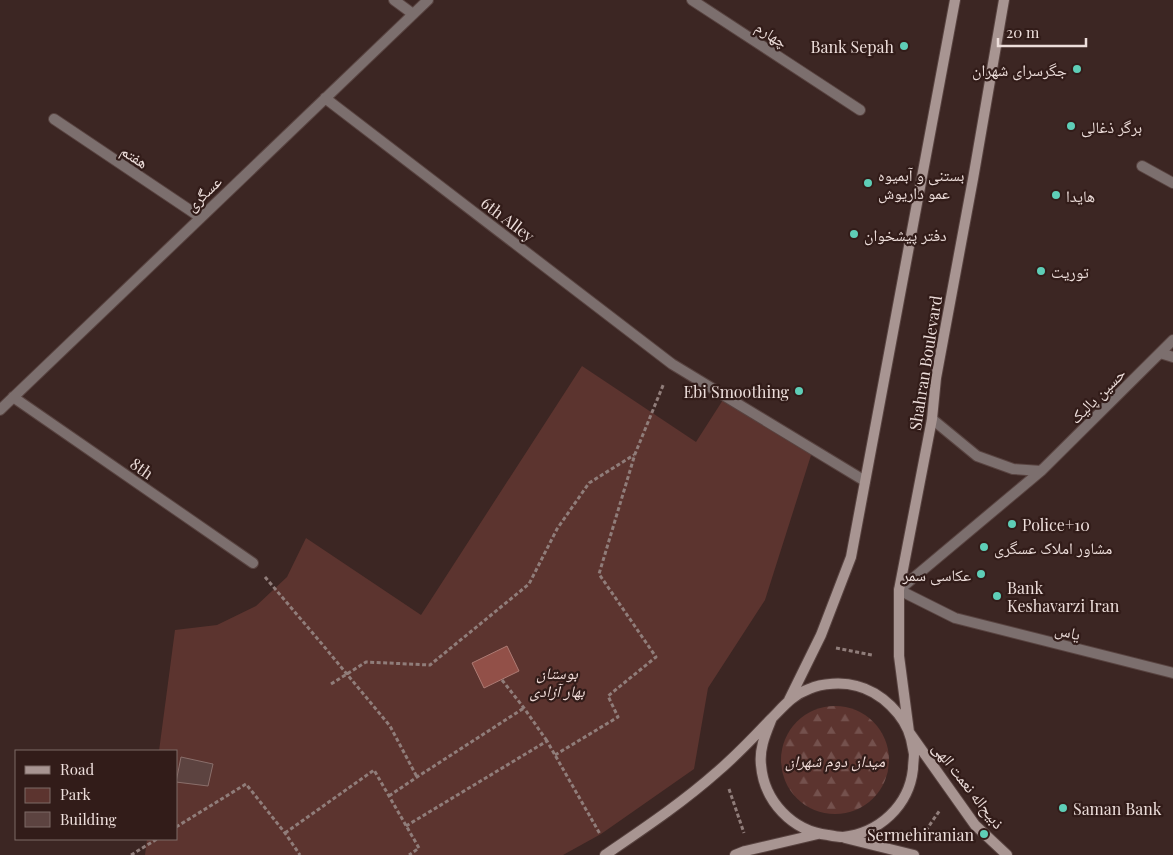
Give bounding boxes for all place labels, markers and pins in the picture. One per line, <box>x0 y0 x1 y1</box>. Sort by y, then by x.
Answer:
place label: Bank Sepah <box>811 36 895 57</box>
marker: Bank Sepah <box>898 40 910 52</box>
place label: جگرسرای شهران <box>972 59 1067 81</box>
marker: جگرسرای شهران <box>1071 63 1083 75</box>
place label: برگر ذغالی <box>1081 116 1142 138</box>
marker: برگر ذغالی <box>1065 120 1077 132</box>
place label: بستنی و آبمیوه عمو داریوش <box>878 164 964 204</box>
marker: بستنی و آبمیوه عمو داریوش <box>862 177 874 189</box>
place label: هایدا <box>1066 185 1095 206</box>
marker: هایدا <box>1050 189 1062 201</box>
place label: دفتر پیشخوان <box>864 224 947 246</box>
marker: دفتر پیشخوان <box>848 228 860 240</box>
place label: توریت <box>1051 261 1089 282</box>
marker: توریت <box>1035 265 1047 277</box>
place label: Ebi Smoothing <box>684 381 790 402</box>
marker: Ebi Smoothing <box>793 385 805 397</box>
place label: Police+10 <box>1022 514 1090 535</box>
marker: Police+10 <box>1006 518 1018 530</box>
place label: مشاور املاک عسگری <box>994 537 1112 559</box>
marker: مشاور املاک عسگری <box>978 541 990 553</box>
place label: عکاسی سمر <box>901 564 971 586</box>
marker: عکاسی سمر <box>975 568 987 580</box>
place label: Bank Keshavarzi Iran <box>1007 577 1120 616</box>
marker: Bank Keshavarzi Iran <box>991 590 1003 602</box>
place label: Saman Bank <box>1073 798 1162 819</box>
marker: Saman Bank <box>1057 802 1069 814</box>
place label: Sermehiranian <box>867 824 974 845</box>
marker: Sermehiranian <box>978 828 990 840</box>

